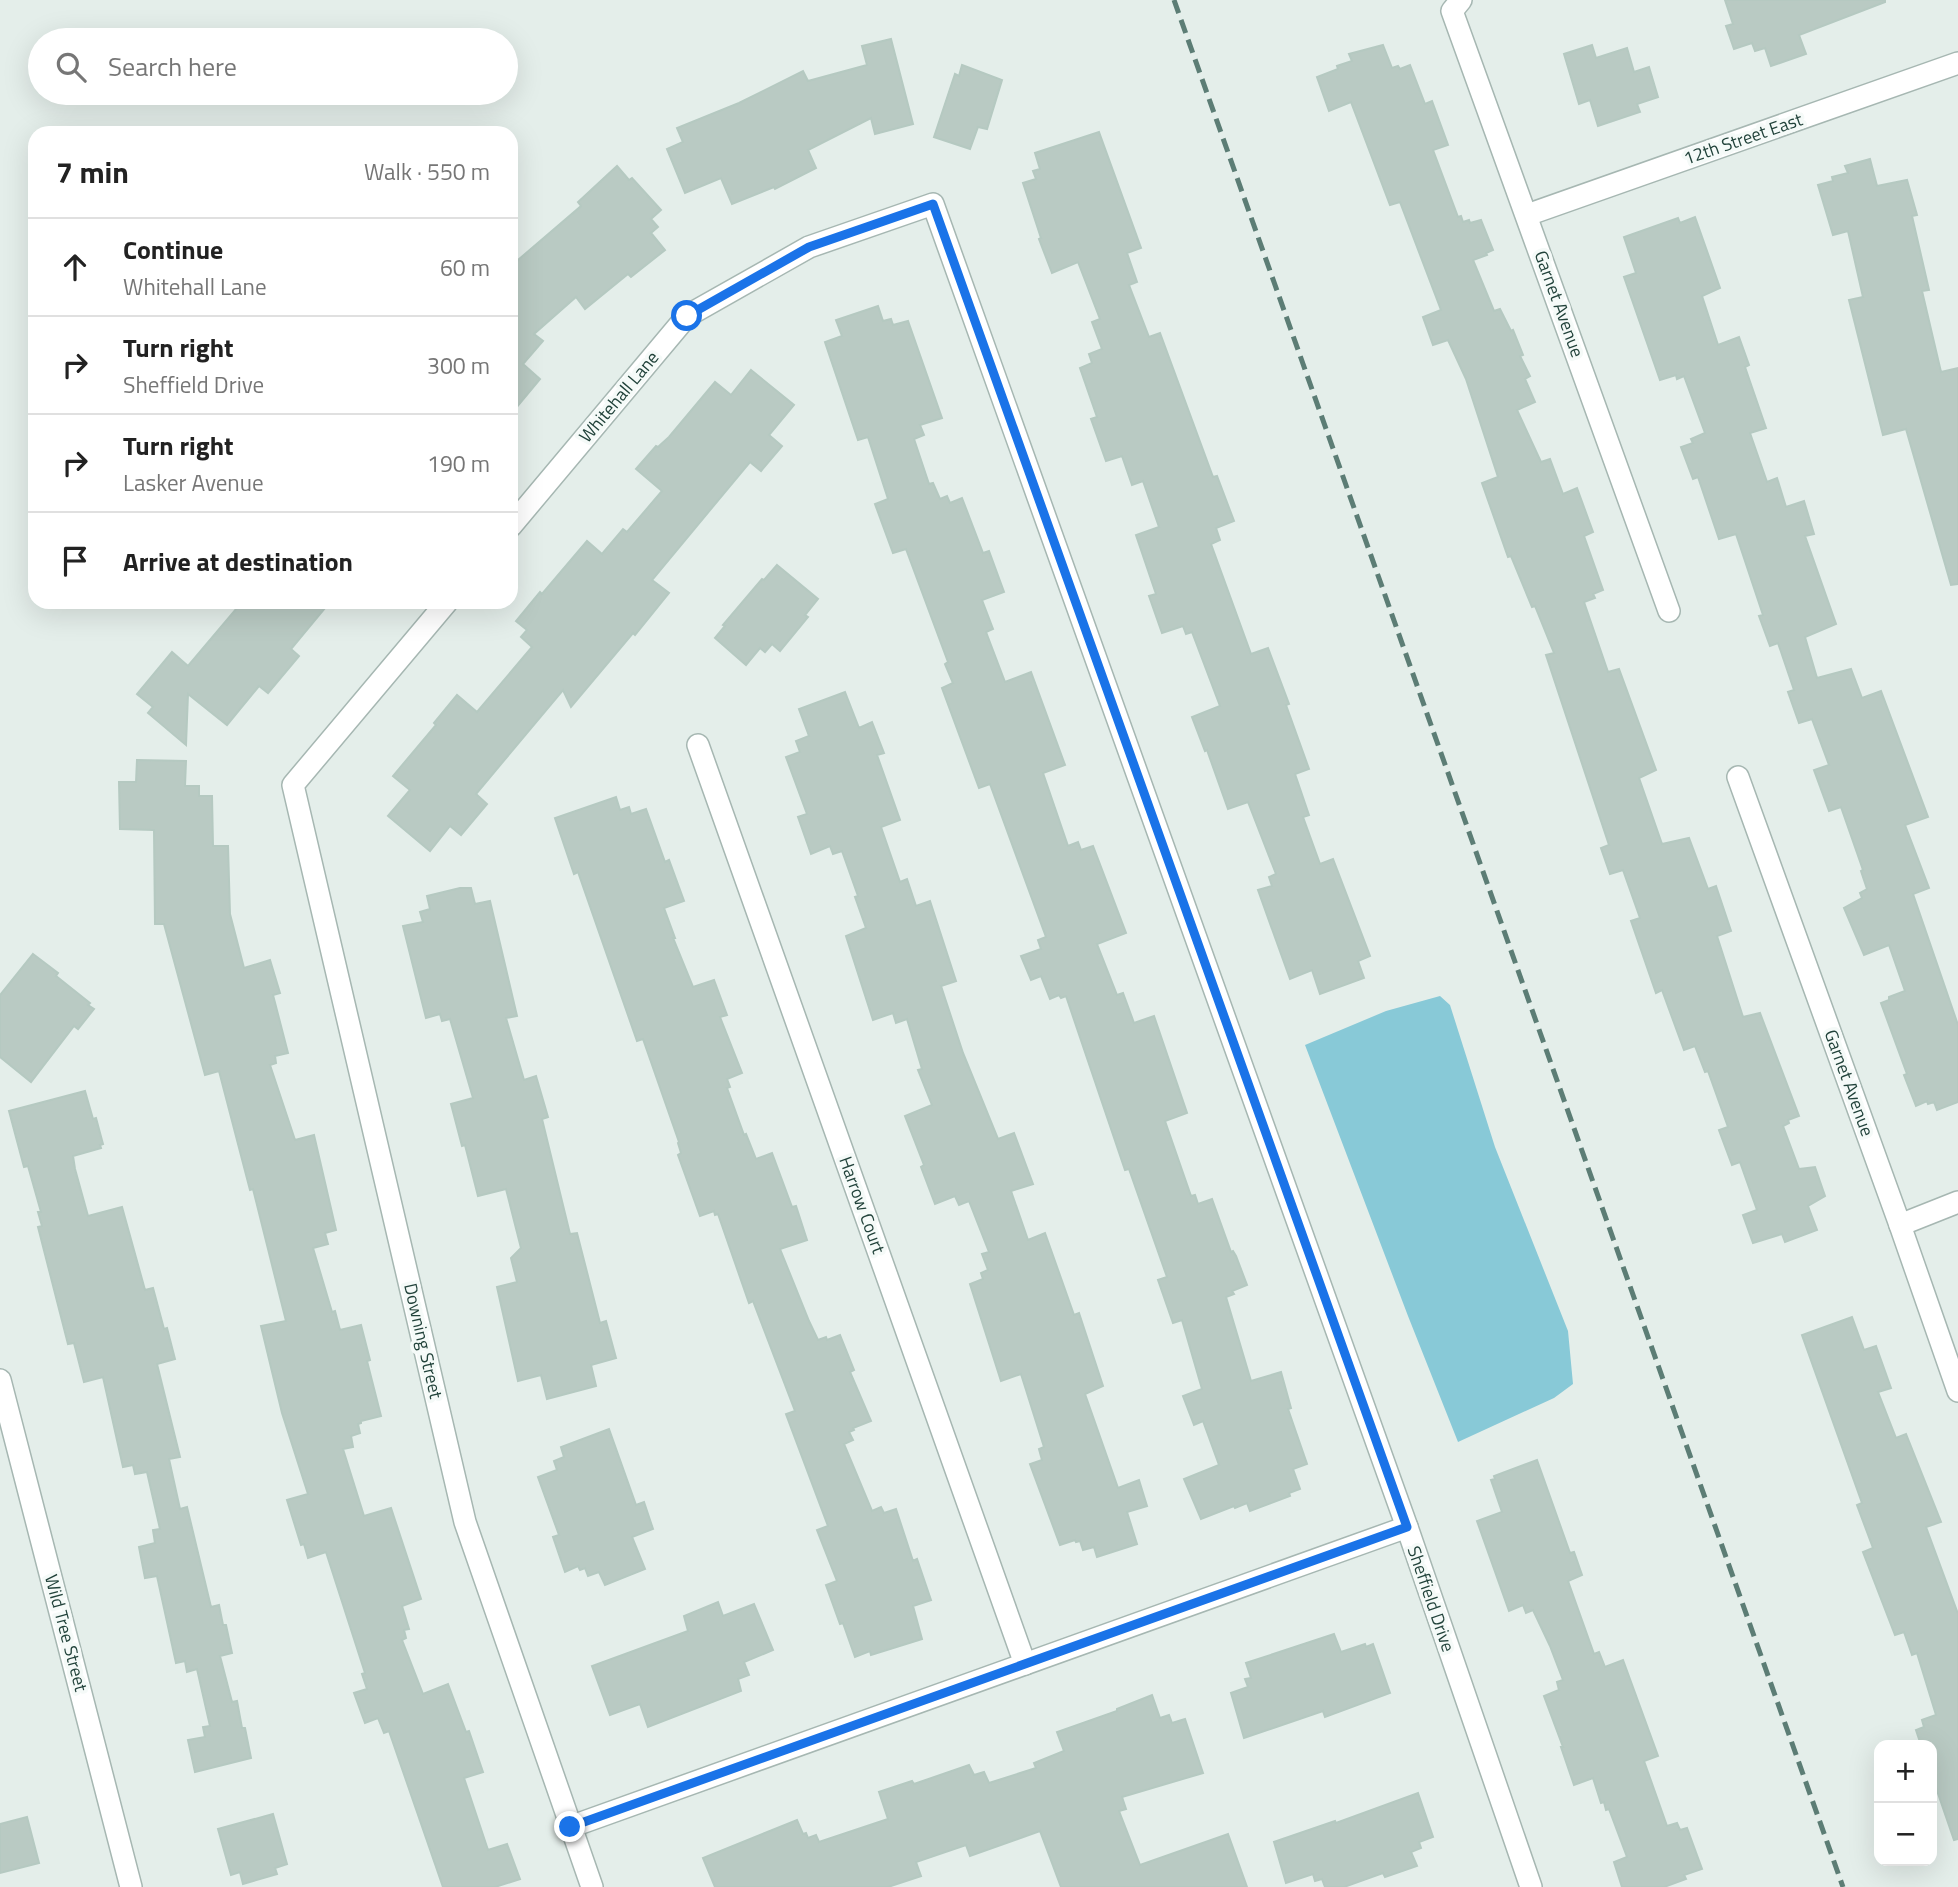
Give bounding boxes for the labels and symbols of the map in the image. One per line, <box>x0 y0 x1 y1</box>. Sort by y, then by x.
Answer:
street label: 12th Street East <box>1680 105 1807 171</box>
street label: Garnet Avenue <box>1528 247 1591 361</box>
route start <box>671 300 702 331</box>
street label: Whitehall Lane <box>572 345 665 448</box>
street label: Garnet Avenue <box>1818 1026 1881 1140</box>
street label: Harrow Court <box>832 1152 893 1258</box>
street label: Downing Street <box>397 1281 450 1402</box>
street label: Sheffield Drive <box>1401 1542 1462 1655</box>
street label: Wild Tree Street <box>38 1571 95 1695</box>
route end <box>554 1811 585 1842</box>

